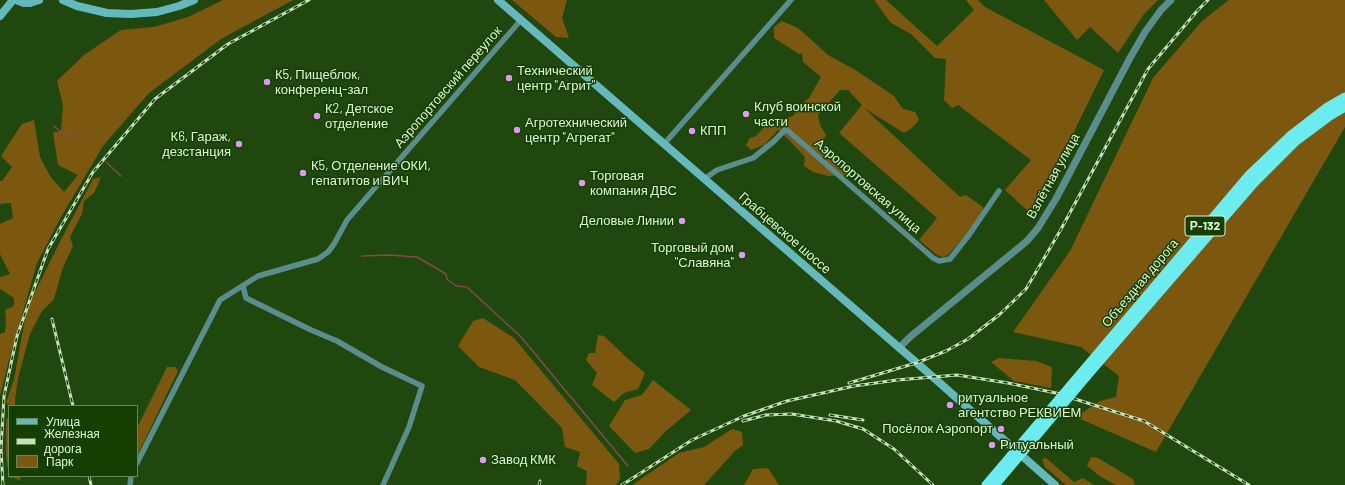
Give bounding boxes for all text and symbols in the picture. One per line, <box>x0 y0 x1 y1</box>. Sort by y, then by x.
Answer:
street label: Аэропортовский переулок <box>391 23 505 151</box>
place label: Технический центр "Агрит" <box>517 63 595 94</box>
place label: К5, Пищеблок, конференц-зал <box>275 67 368 98</box>
marker: Технический центр "Агрит" <box>504 73 514 83</box>
marker: К5, Пищеблок, конференц-зал <box>262 77 272 87</box>
place label: Клуб воинской части <box>754 99 841 130</box>
place label: К2, Детское отделение <box>325 101 394 132</box>
marker: Клуб воинской части <box>741 109 751 119</box>
marker: К2, Детское отделение <box>312 111 322 121</box>
place label: Агротехнический центр "Агрегат" <box>525 115 627 146</box>
place label: КПП <box>700 123 726 139</box>
marker: Агротехнический центр "Агрегат" <box>512 125 522 135</box>
marker: КПП <box>687 126 697 136</box>
place label: К6, Гараж, дезстанция <box>162 129 231 160</box>
street label: Взлётная улица <box>1023 131 1083 221</box>
street label: Аэропортовская улица <box>812 135 924 237</box>
marker: К6, Гараж, дезстанция <box>234 139 244 149</box>
place label: К5, Отделение ОКИ, гепатитов и ВИЧ <box>311 158 431 189</box>
marker: К5, Отделение ОКИ, гепатитов и ВИЧ <box>298 168 308 178</box>
place label: Торговая компания ДВС <box>590 168 677 199</box>
marker: Торговая компания ДВС <box>577 178 587 188</box>
street label: Грабцевское шоссе <box>736 189 834 277</box>
place label: Деловые Линии <box>580 213 674 229</box>
marker: Деловые Линии <box>677 216 687 226</box>
road number: Р-132 <box>1185 216 1225 236</box>
street label: Объездная дорога <box>1099 236 1181 330</box>
place label: Торговый дом "Славяна" <box>651 240 734 271</box>
marker: Торговый дом "Славяна" <box>737 250 747 260</box>
place label: ритуальное агентство РЕКВИЕМ <box>958 390 1081 421</box>
marker: ритуальное агентство РЕКВИЕМ <box>945 400 955 410</box>
legend <box>8 405 138 477</box>
text: Улица <box>46 414 80 428</box>
place label: Посёлок Аэропорт <box>882 421 993 437</box>
marker: Посёлок Аэропорт <box>996 424 1006 434</box>
text: Железная дорога <box>44 426 100 455</box>
place label: Ритуальный <box>1000 437 1074 453</box>
marker: Ритуальный <box>987 440 997 450</box>
place label: Завод КМК <box>491 452 556 468</box>
text: Парк <box>46 454 73 468</box>
marker: Завод КМК <box>478 455 488 465</box>

